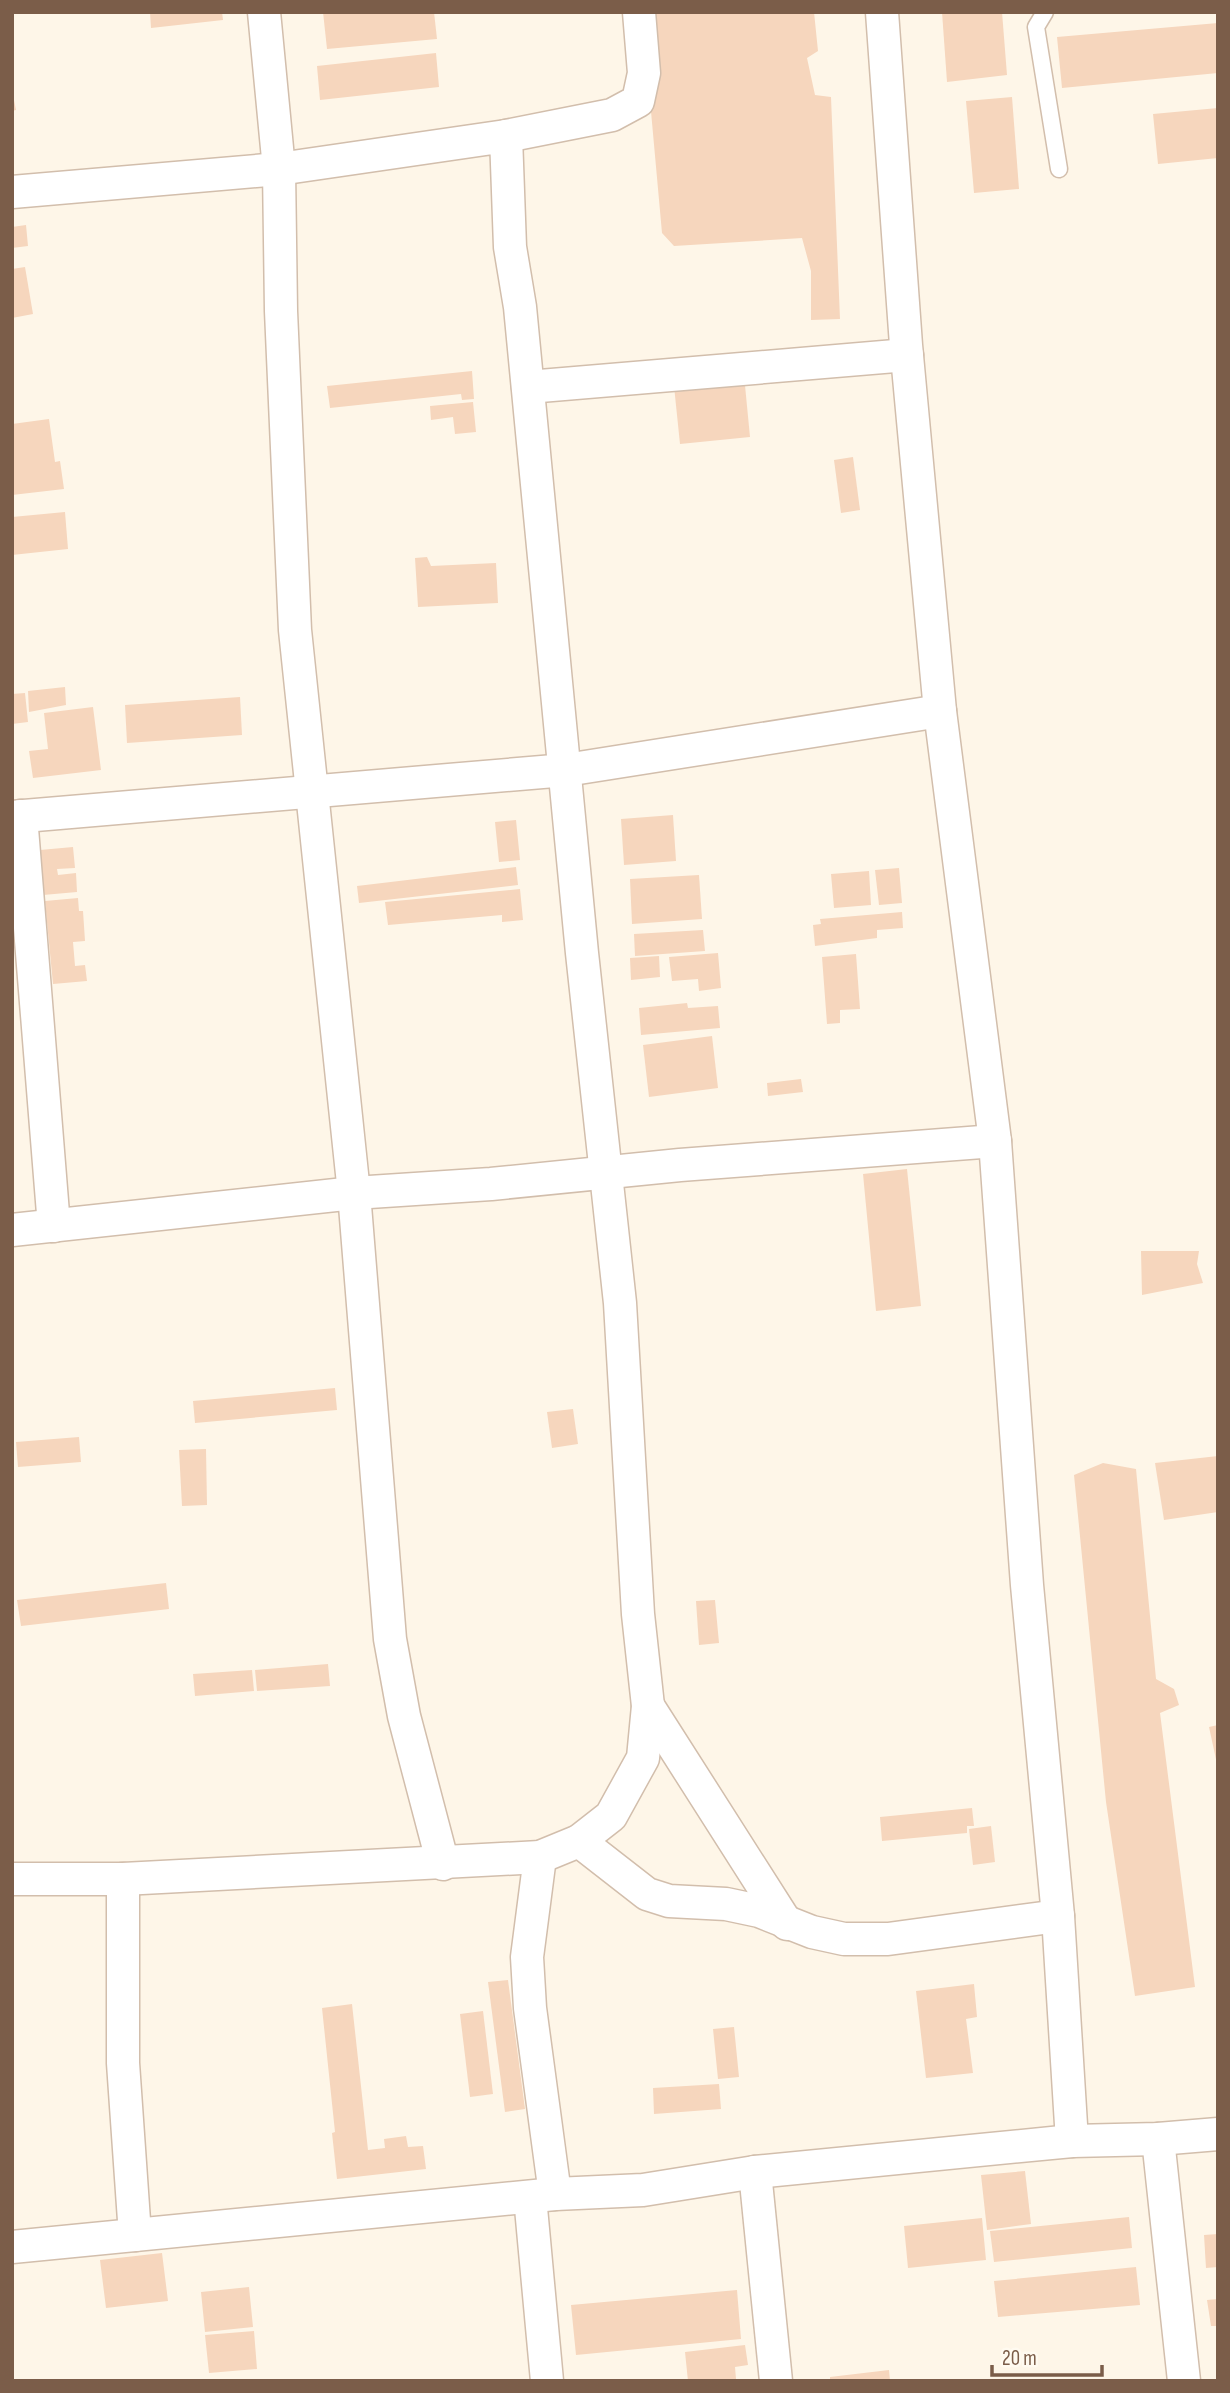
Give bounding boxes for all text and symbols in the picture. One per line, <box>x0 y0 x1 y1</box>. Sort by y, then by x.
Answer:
scale bar <box>992 2334 1102 2378</box>
text: 20 m <box>1002 2346 1037 2371</box>

